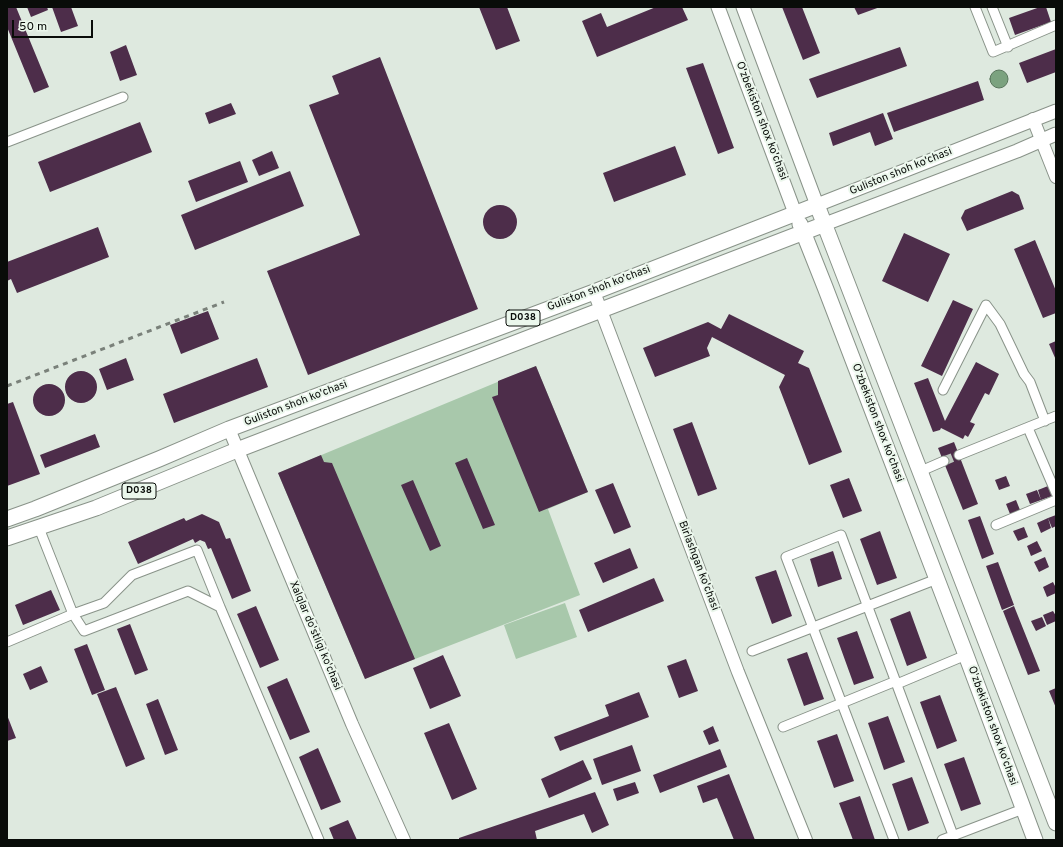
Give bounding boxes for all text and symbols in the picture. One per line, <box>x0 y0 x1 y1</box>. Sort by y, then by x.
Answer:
scale bar <box>14 12 95 38</box>
text: 50 m <box>19 19 47 35</box>
street label: O'zbekiston shox ko'chasi <box>732 60 790 182</box>
street label: Guliston shoh ko'chasi <box>848 145 954 199</box>
street label: Guliston shoh ko'chasi <box>546 263 652 315</box>
road number: D038 <box>506 310 540 326</box>
street label: O'zbekiston shox ko'chasi <box>848 362 906 484</box>
street label: Guliston shoh ko'chasi <box>243 378 349 430</box>
road number: D038 <box>122 483 156 499</box>
street label: Birlashgan ko'chasi <box>675 519 721 613</box>
street label: Xalqlar do'stligi ko'chasi <box>286 579 344 693</box>
street label: O'zbekiston shox ko'chasi <box>964 665 1020 787</box>

